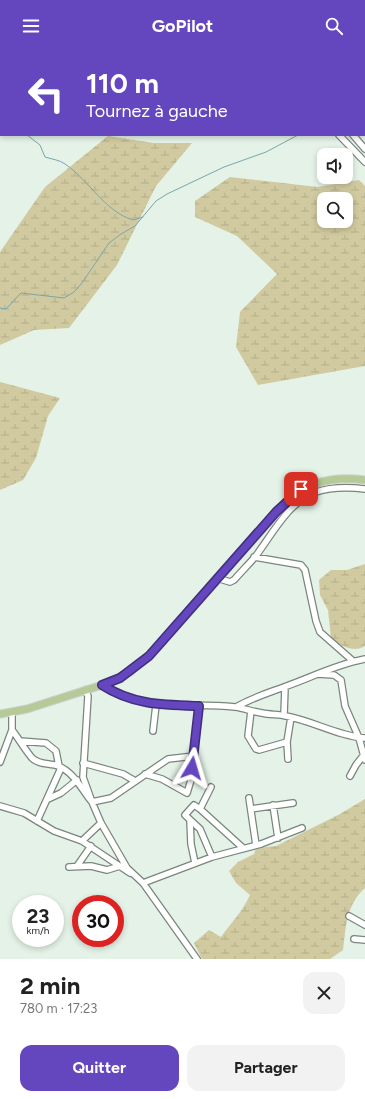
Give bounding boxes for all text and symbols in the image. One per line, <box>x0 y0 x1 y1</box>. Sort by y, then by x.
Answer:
icon: menu <box>20 15 42 37</box>
text: GoPilot <box>152 15 213 37</box>
icon: search <box>323 15 345 37</box>
text: 110 m <box>86 66 159 100</box>
icon: left <box>20 68 72 120</box>
text: Tournez à gauche <box>86 100 228 122</box>
map controls <box>317 148 353 228</box>
button: sound <box>317 148 353 184</box>
button: search <box>317 192 353 228</box>
pin <box>284 472 318 506</box>
icon: arrive <box>290 478 312 500</box>
position arrow <box>171 747 213 789</box>
speed limit sign: 30 <box>72 895 124 947</box>
text: 23 <box>27 904 49 928</box>
text: km/h <box>27 924 49 937</box>
text: 2 min <box>20 971 80 1000</box>
button: close <box>303 972 345 1014</box>
text: 780 m · 17:23 <box>20 1001 97 1016</box>
button: Quitter <box>20 1045 179 1091</box>
button: Partager <box>187 1045 345 1091</box>

